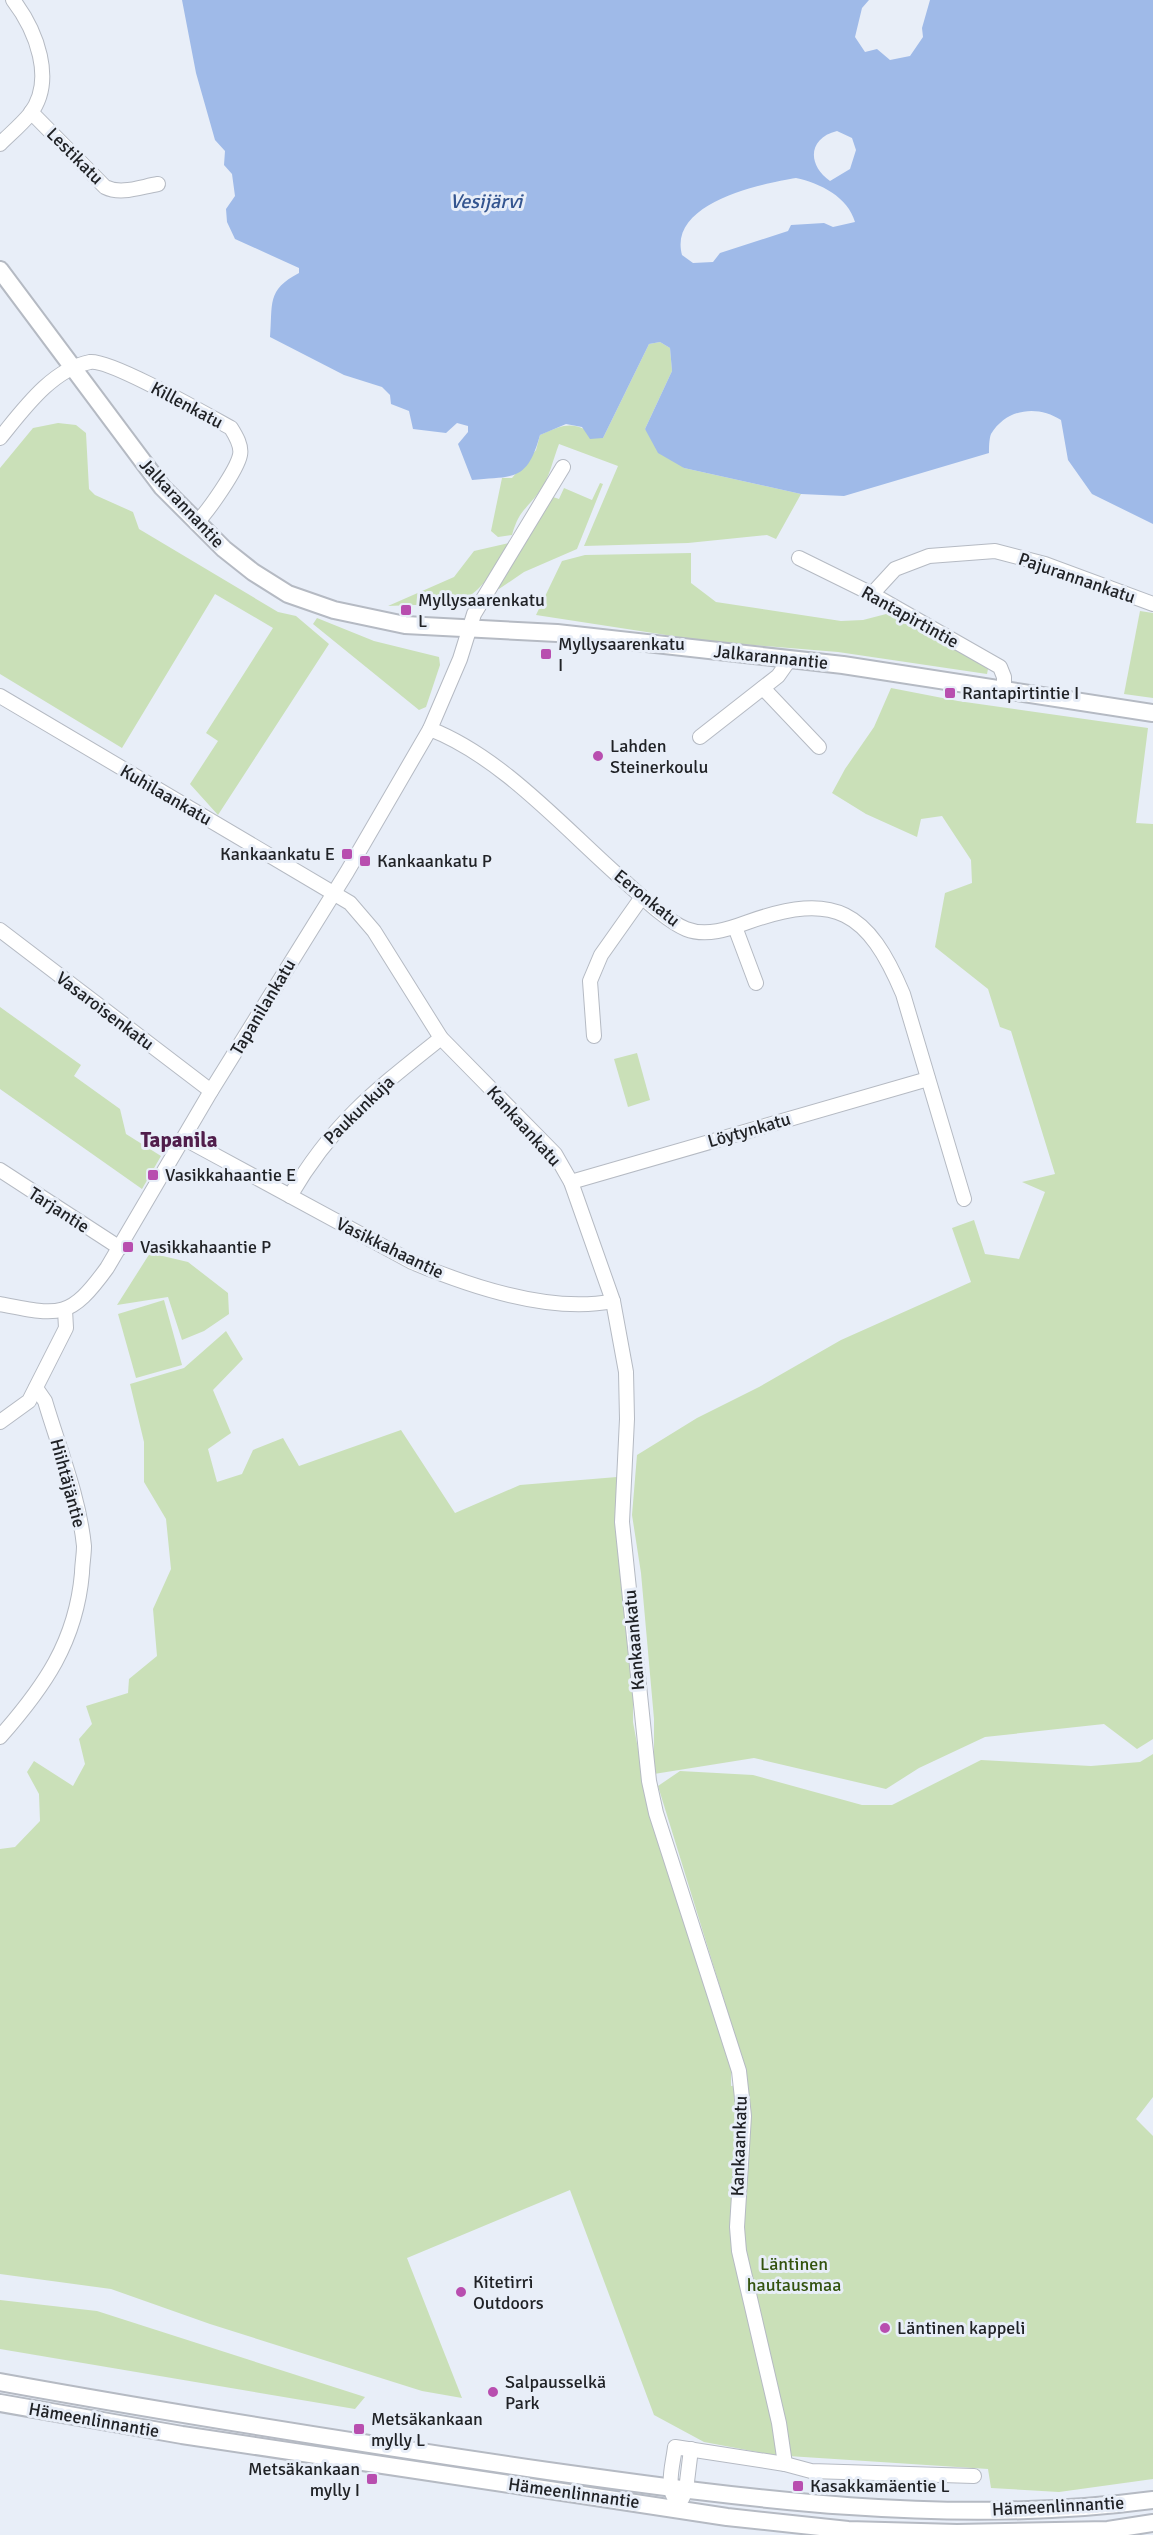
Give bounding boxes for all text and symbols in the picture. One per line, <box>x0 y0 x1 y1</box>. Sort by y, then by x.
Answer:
street label: Lestikatu <box>42 123 108 189</box>
water label: Vesijärvi <box>450 189 524 214</box>
street label: Killenkatu <box>147 377 227 433</box>
street label: Jalkarannantie <box>135 454 229 552</box>
street label: Pajurannankatu <box>1016 548 1138 608</box>
street label: Rantapirtintie <box>857 581 963 653</box>
place label: Myllysaarenkatu L <box>418 589 545 632</box>
marker: Myllysaarenkatu L <box>399 603 413 617</box>
place label: Myllysaarenkatu I <box>558 633 685 676</box>
street label: Jalkarannantie <box>713 640 829 674</box>
marker: Myllysaarenkatu I <box>539 647 553 661</box>
place label: Rantapirtintie I <box>962 682 1079 704</box>
marker: Rantapirtintie I <box>943 686 957 700</box>
place label: Lahden Steinerkoulu <box>610 735 708 778</box>
marker: Lahden Steinerkoulu <box>591 749 605 763</box>
street label: Kuhilaankatu <box>116 760 216 830</box>
place label: Kankaankatu E <box>220 843 335 865</box>
marker: Kankaankatu E <box>340 847 354 861</box>
place label: Kankaankatu P <box>377 850 492 872</box>
marker: Kankaankatu P <box>358 854 372 868</box>
street label: Eeronkatu <box>610 865 684 931</box>
street label: Tapanilankatu <box>226 955 300 1059</box>
street label: Vasaroisenkatu <box>52 967 158 1055</box>
street label: Paukunkuja <box>319 1071 399 1149</box>
street label: Kankaankatu <box>482 1081 566 1171</box>
street label: Löytynkatu <box>705 1108 793 1152</box>
district label: Tapanila <box>140 1127 218 1153</box>
place label: Vasikkahaantie E <box>165 1164 296 1186</box>
marker: Vasikkahaantie E <box>146 1168 160 1182</box>
street label: Tarjantie <box>25 1182 93 1238</box>
street label: Vasikkahaantie <box>333 1212 447 1284</box>
place label: Vasikkahaantie P <box>140 1236 271 1258</box>
marker: Vasikkahaantie P <box>121 1240 135 1254</box>
street label: Hiihtäjäntie <box>46 1436 90 1530</box>
street label: Kankaankatu <box>619 1589 649 1691</box>
street label: Kankaankatu <box>726 2095 752 2197</box>
park label: Läntinen hautausmaa <box>747 2253 841 2296</box>
place label: Kitetirri Outdoors <box>473 2271 544 2314</box>
marker: Kitetirri Outdoors <box>454 2285 468 2299</box>
place label: Läntinen kappeli <box>897 2317 1025 2339</box>
marker: Läntinen kappeli <box>878 2321 892 2335</box>
place label: Salpausselkä Park <box>505 2371 606 2414</box>
marker: Salpausselkä Park <box>486 2385 500 2399</box>
street label: Hämeenlinnantie <box>27 2398 161 2442</box>
place label: Metsäkankaan mylly L <box>371 2408 483 2451</box>
marker: Metsäkankaan mylly L <box>352 2422 366 2436</box>
place label: Metsäkankaan mylly I <box>248 2458 360 2501</box>
marker: Metsäkankaan mylly I <box>365 2472 379 2486</box>
street label: Hämeenlinnantie <box>507 2473 641 2513</box>
place label: Kasakkamäentie L <box>810 2475 950 2497</box>
marker: Kasakkamäentie L <box>791 2479 805 2493</box>
street label: Hämeenlinnantie <box>991 2492 1125 2520</box>

